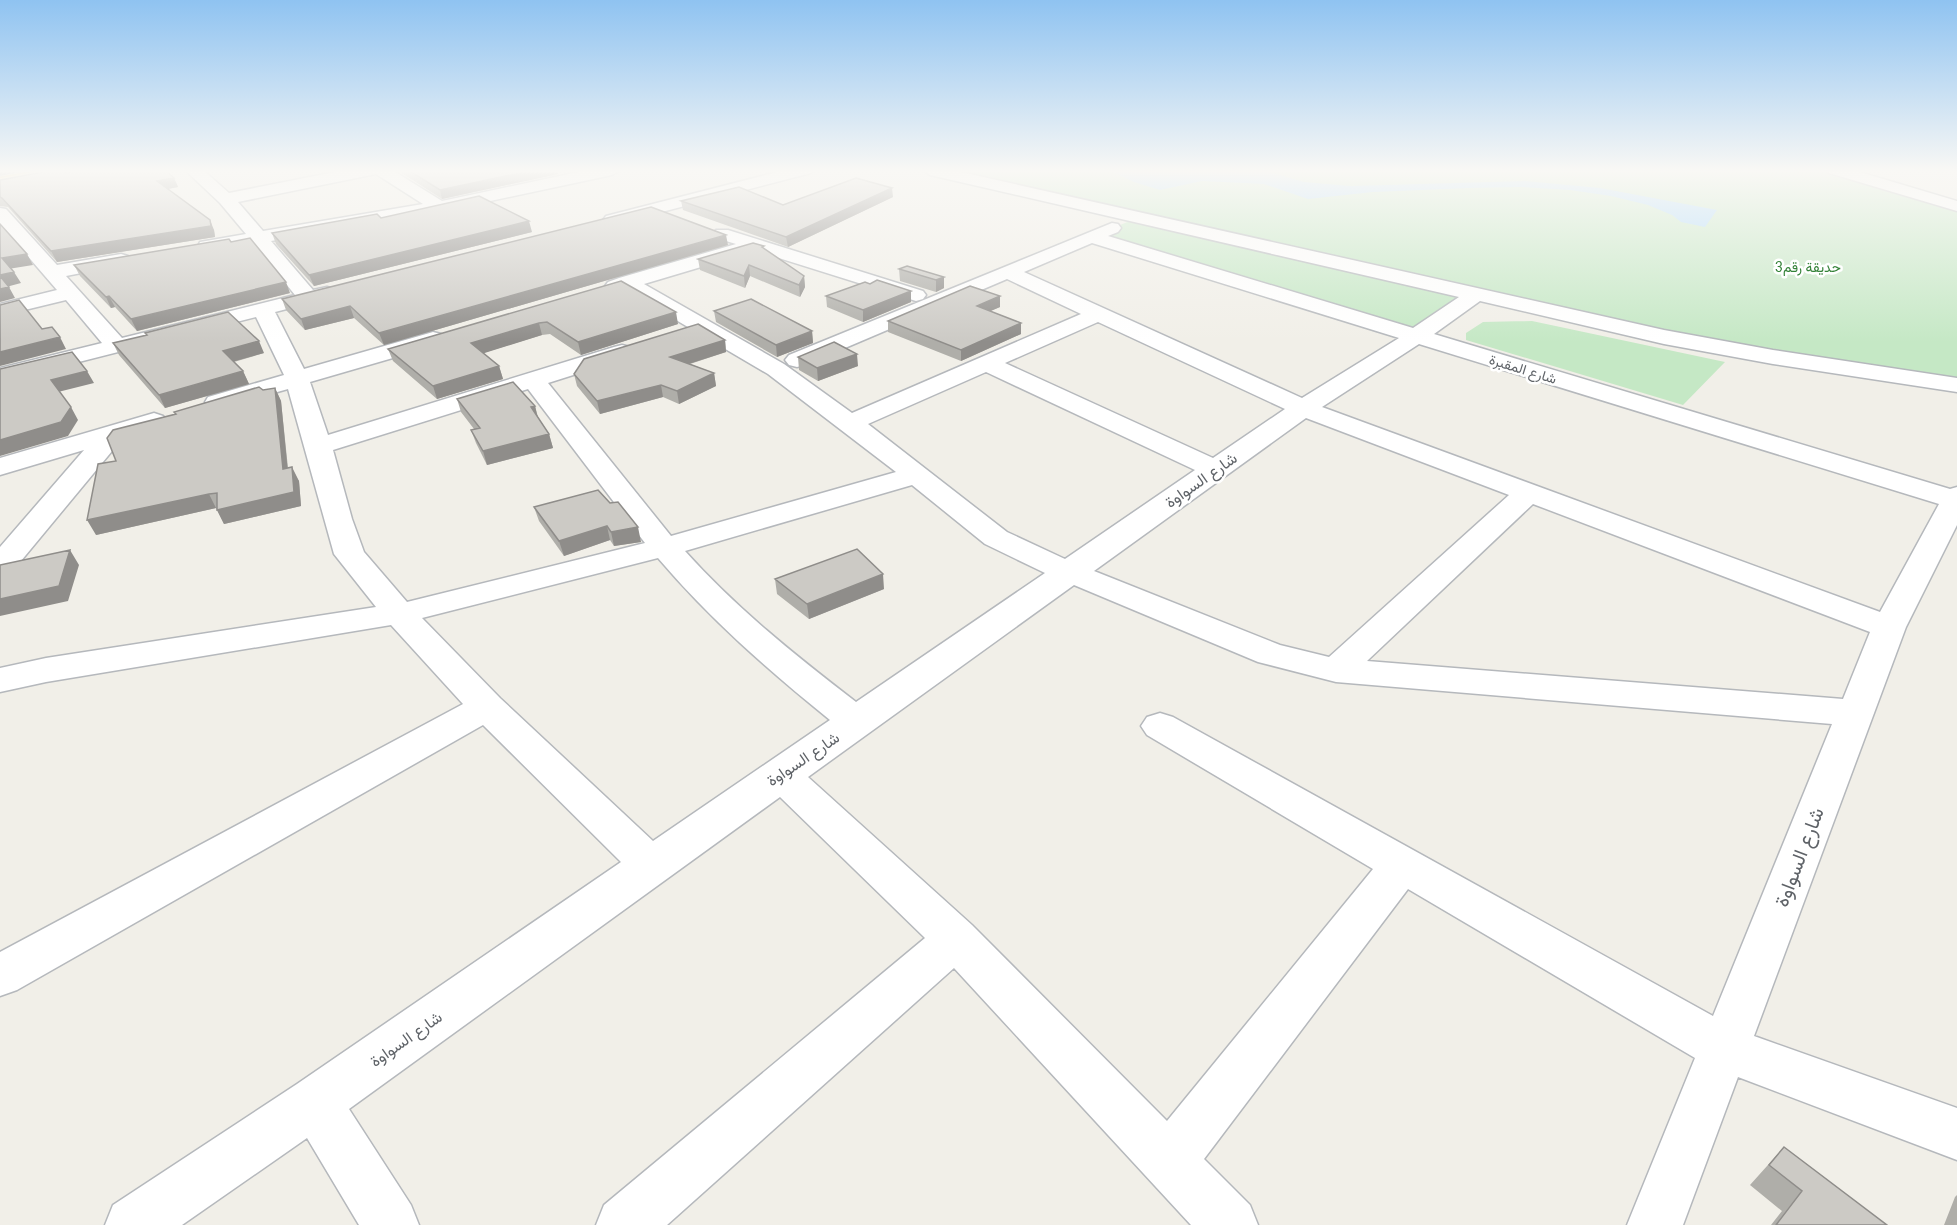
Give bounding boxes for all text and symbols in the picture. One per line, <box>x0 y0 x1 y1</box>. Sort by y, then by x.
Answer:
park label: حديقة رقم3 <box>1775 259 1841 276</box>
street label: شارع المقبرة <box>1487 351 1559 390</box>
street label: شارع السواوة <box>1161 448 1242 513</box>
street label: شارع السواوة <box>763 728 844 792</box>
street label: شارع السواوة <box>1769 804 1831 911</box>
street label: شارع السواوة <box>366 1007 447 1072</box>

